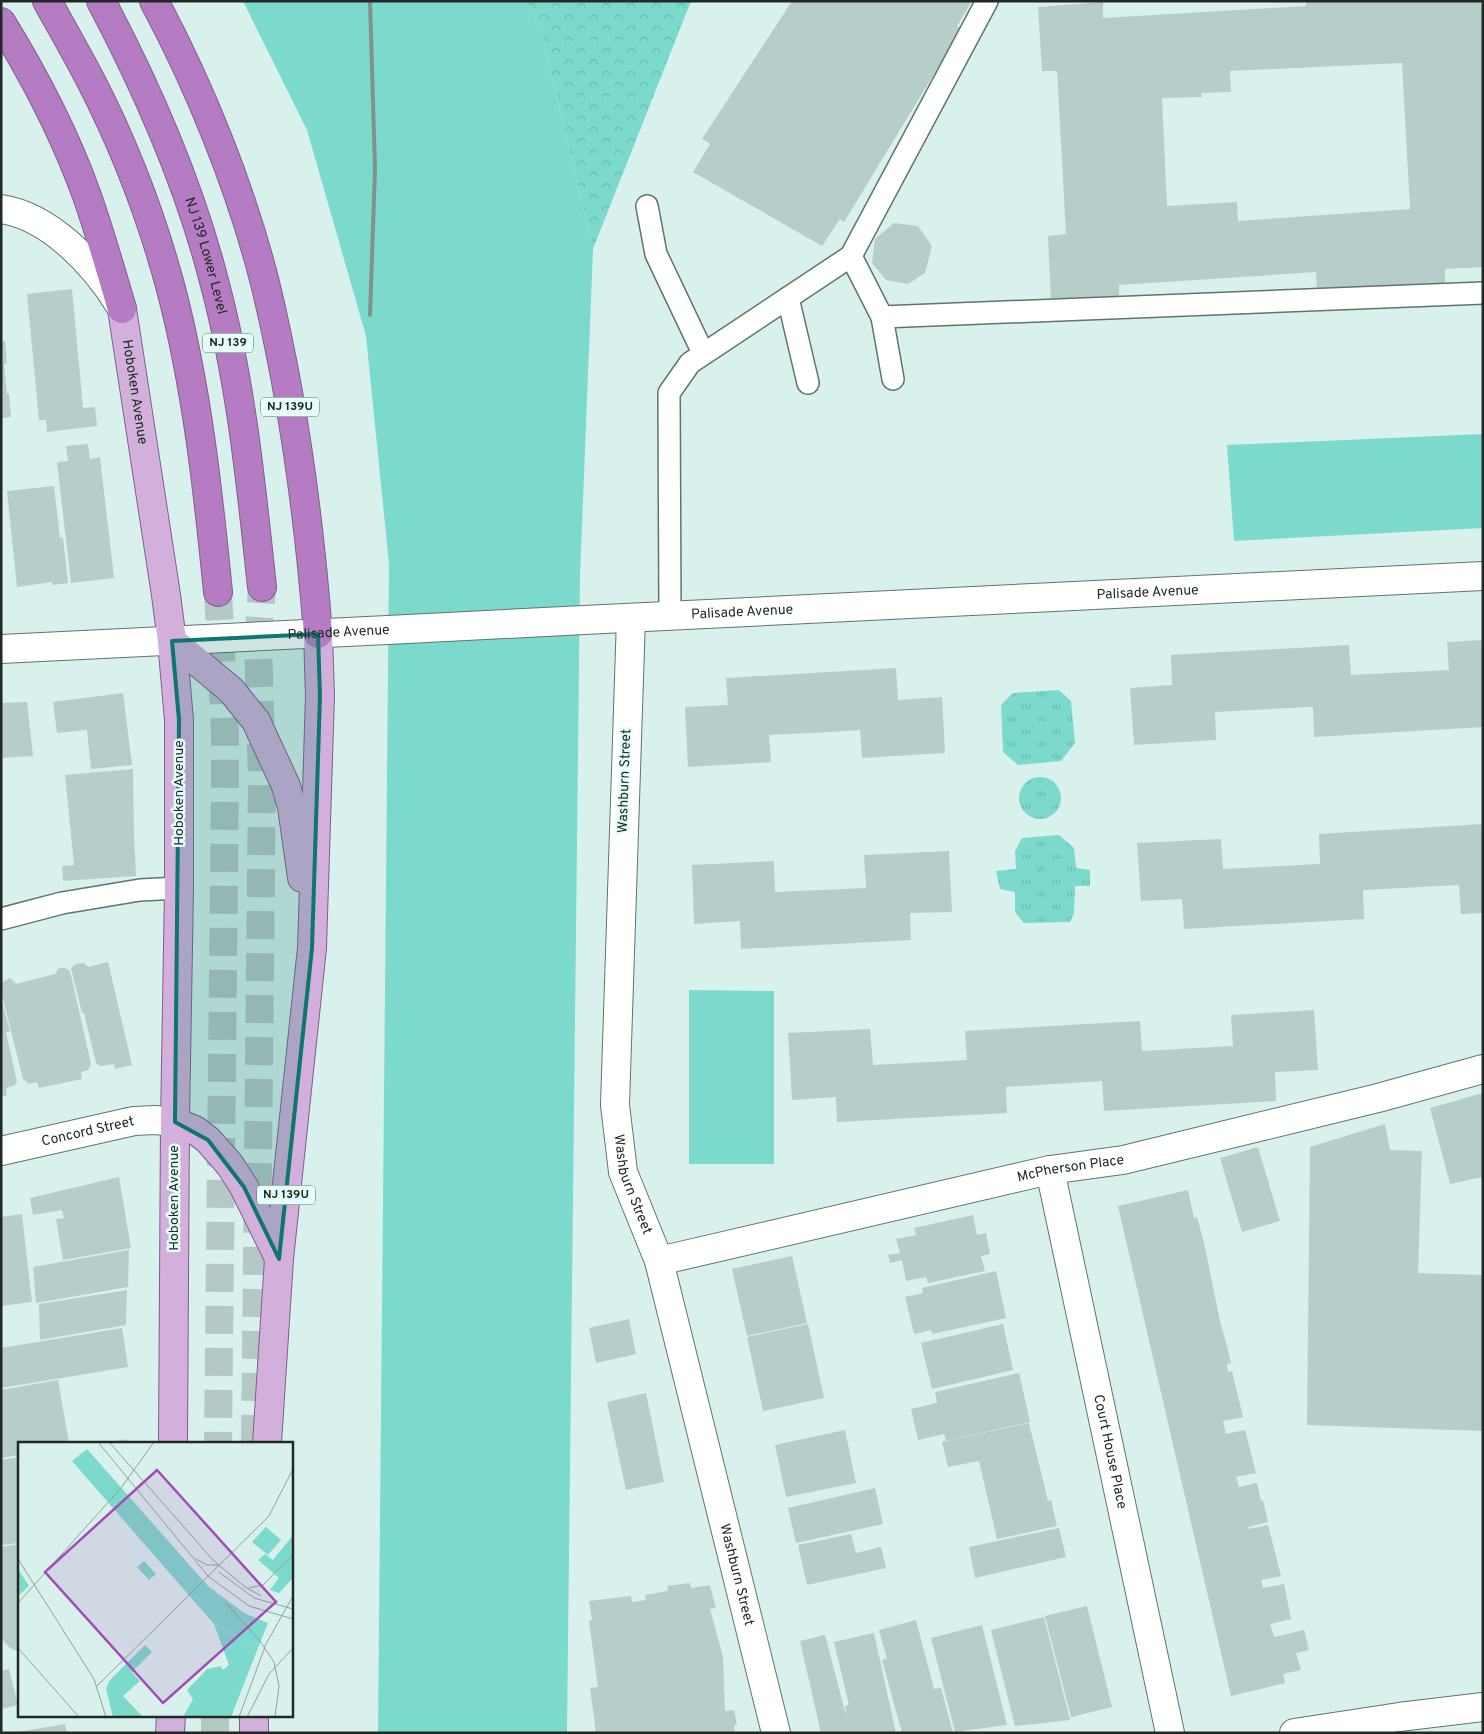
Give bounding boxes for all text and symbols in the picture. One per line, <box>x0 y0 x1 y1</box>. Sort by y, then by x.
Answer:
street label: NJ 139 Lower Level <box>181 195 231 316</box>
road number: NJ 139 <box>203 333 253 352</box>
street label: Hoboken Avenue <box>118 338 151 446</box>
road number: NJ 139U <box>261 398 319 417</box>
street label: Palisade Avenue <box>1096 582 1199 603</box>
street label: Palisade Avenue <box>691 601 794 623</box>
street label: Palisade Avenue <box>287 621 390 644</box>
street label: Washburn Street <box>615 729 635 833</box>
street label: Hoboken Avenue <box>171 740 188 846</box>
street label: Concord Street <box>40 1113 136 1150</box>
street label: Washburn Street <box>610 1133 656 1237</box>
street label: Hoboken Avenue <box>166 1145 183 1251</box>
street label: McPherson Place <box>1015 1151 1125 1186</box>
road number: NJ 139U <box>257 1186 315 1204</box>
street label: Court House Place <box>1090 1393 1131 1511</box>
inset map <box>18 1442 292 1716</box>
street label: Washburn Street <box>716 1522 758 1627</box>

